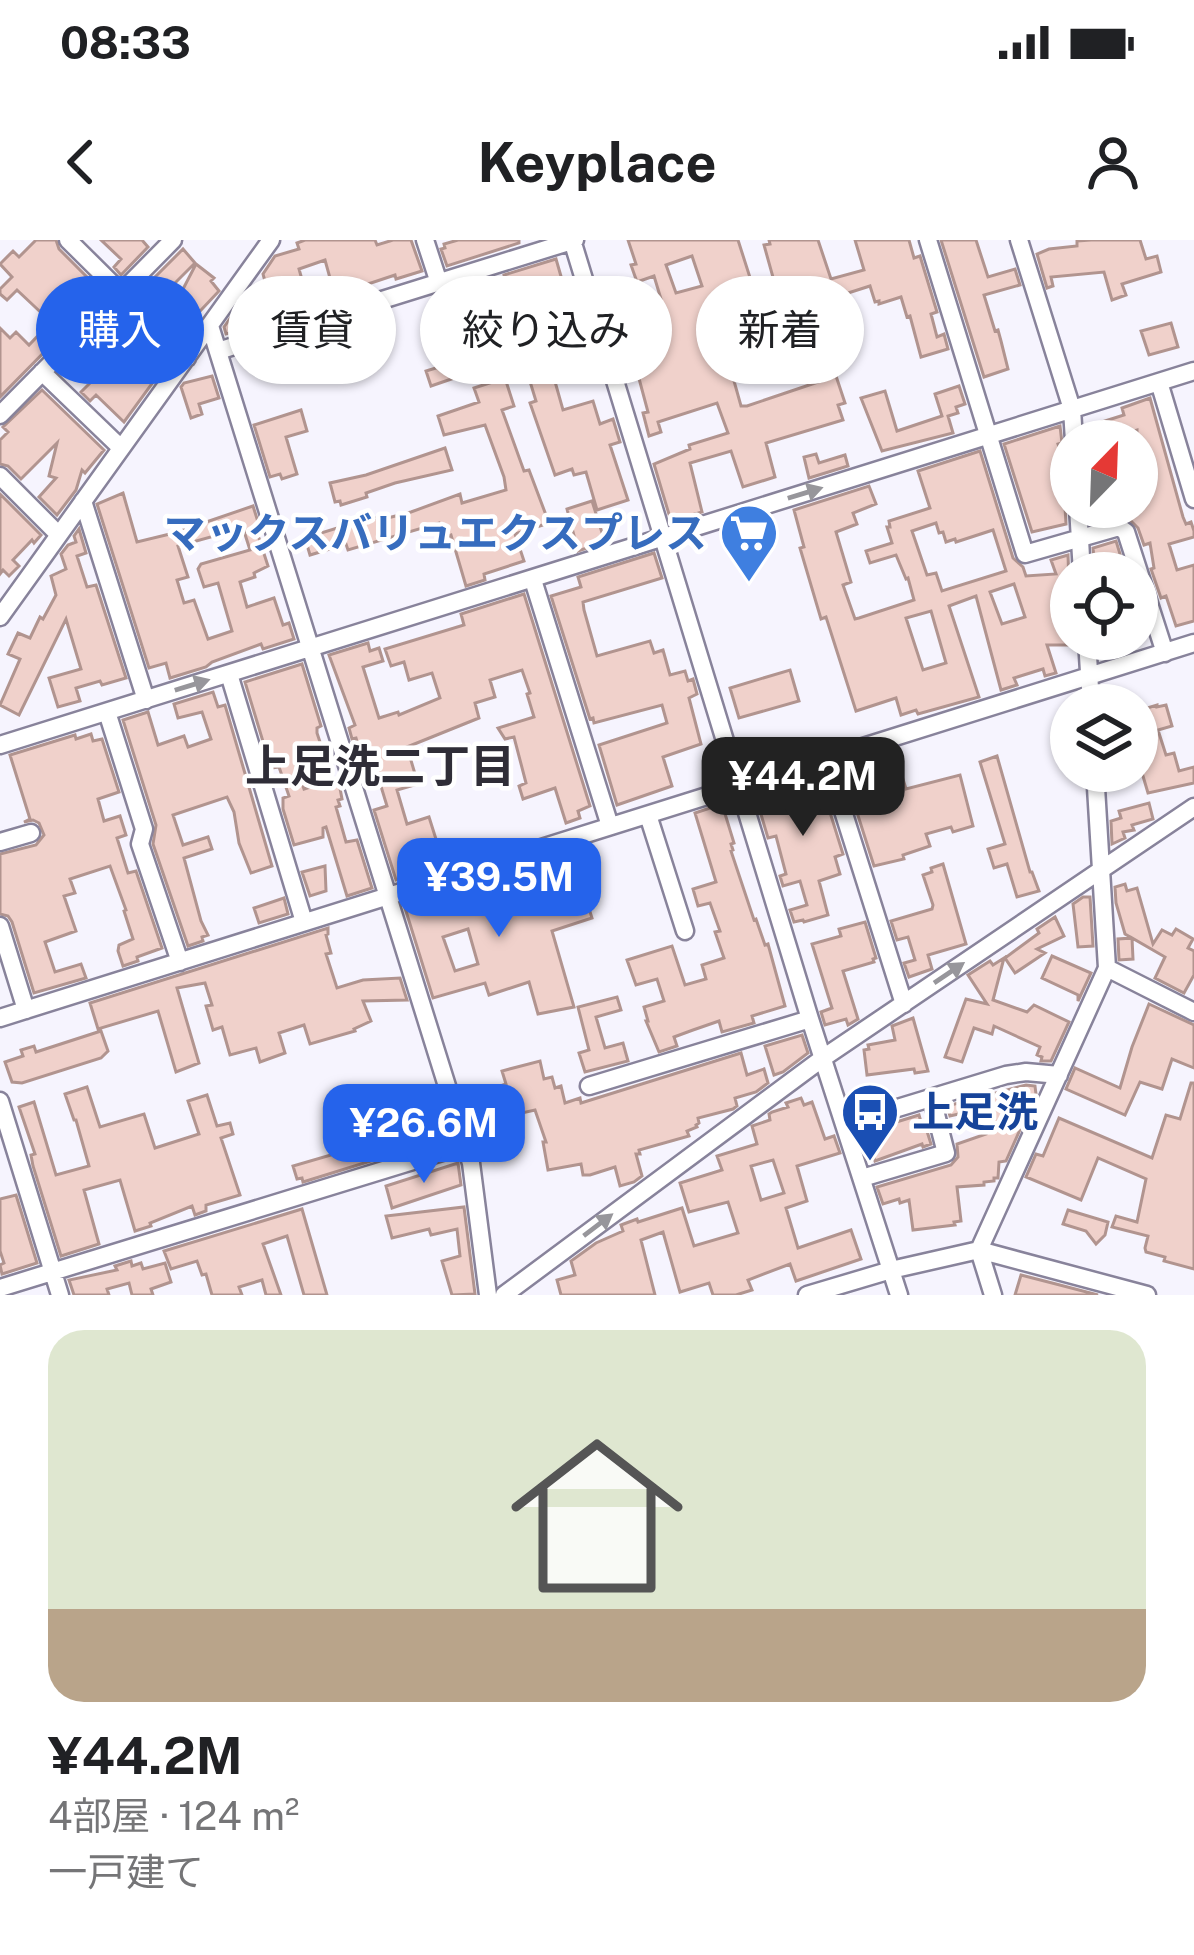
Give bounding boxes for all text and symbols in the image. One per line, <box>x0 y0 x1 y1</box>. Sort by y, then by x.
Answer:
text: 08:33 <box>60 16 191 69</box>
icon: back <box>48 129 114 195</box>
icon: person <box>1080 129 1146 195</box>
text: Keyplace <box>477 131 717 194</box>
chip: 購入 <box>36 276 204 384</box>
chip: 賃貸 <box>228 276 396 384</box>
chip: 絞り込み <box>420 276 672 384</box>
chip: 新着 <box>696 276 864 384</box>
north arrow <box>1050 420 1158 528</box>
map controls <box>1050 420 1158 792</box>
one-way arrow <box>787 483 824 502</box>
supermarket icon: マックスバリュエクスプレス <box>718 502 780 584</box>
place label: マックスバリュエクスプレス <box>164 508 707 557</box>
button: locate <box>1050 552 1158 660</box>
one-way arrow <box>174 675 211 693</box>
button: layers <box>1050 684 1158 792</box>
pin: ¥44.2M <box>705 737 901 839</box>
district label: 上足洗二丁目 <box>245 739 515 792</box>
text: ¥44.2M <box>729 753 877 799</box>
pin: ¥39.5M <box>401 838 597 940</box>
text: ¥39.5M <box>424 854 574 900</box>
one-way arrow <box>933 963 966 985</box>
bus stop icon: 上足洗 <box>839 1081 901 1163</box>
pin: ¥26.6M <box>326 1084 522 1186</box>
place label: 上足洗 <box>912 1087 1038 1136</box>
text: ¥26.6M <box>350 1100 498 1146</box>
one-way arrow <box>582 1214 614 1238</box>
icon: home <box>489 1408 705 1624</box>
text: ¥44.2M <box>48 1726 242 1785</box>
text: 4部屋 · 124 m² <box>48 1793 299 1839</box>
text: 一戸建て <box>48 1849 204 1895</box>

